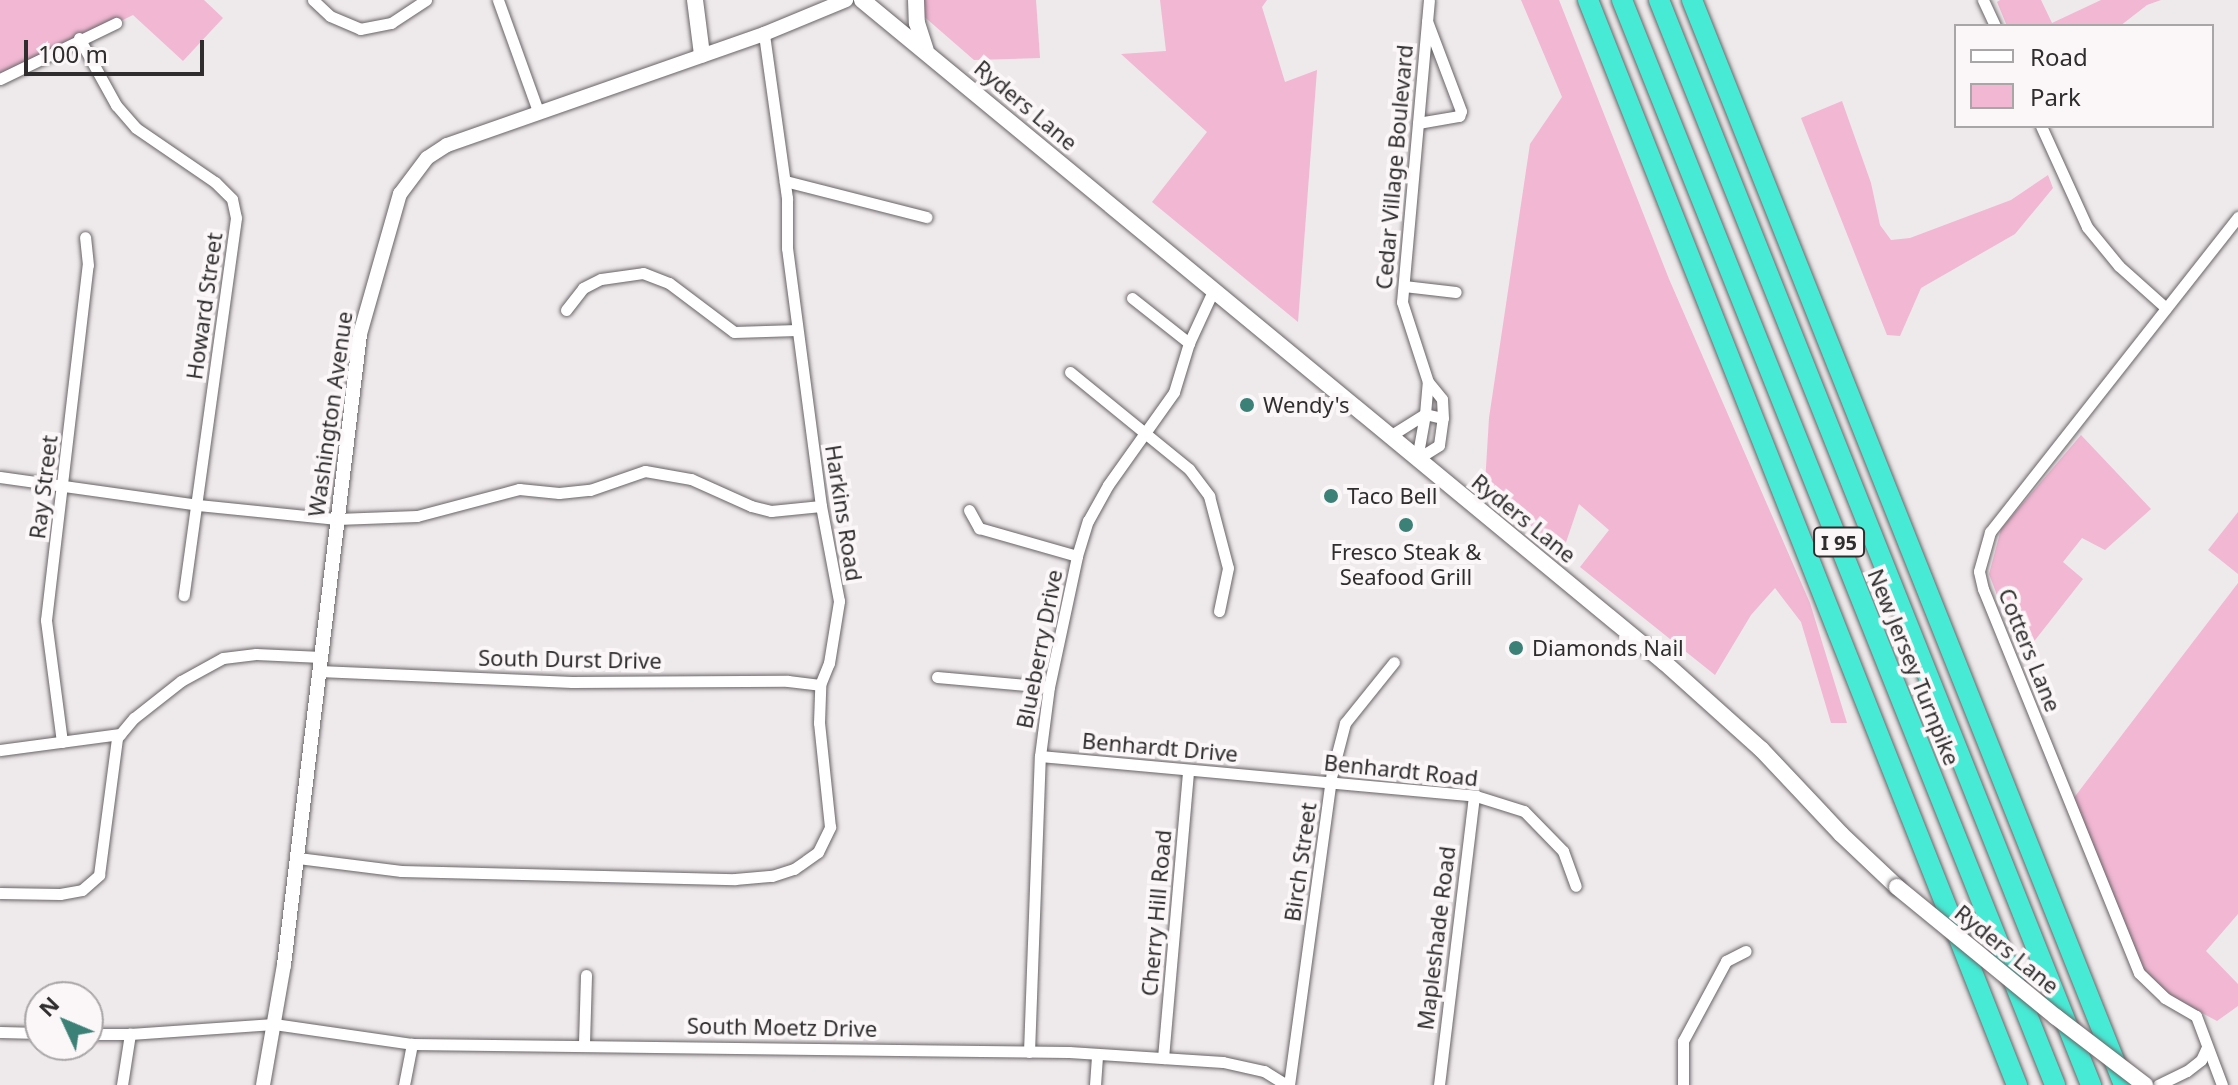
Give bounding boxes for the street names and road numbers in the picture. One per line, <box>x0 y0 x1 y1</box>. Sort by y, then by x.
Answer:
street label: Cedar Village Boulevard <box>1370 43 1418 291</box>
street label: Ryders Lane <box>969 54 1083 156</box>
street label: Howard Street <box>181 231 227 381</box>
street label: Washington Avenue <box>303 310 357 518</box>
street label: Ray Street <box>24 434 62 540</box>
street label: Harkins Road <box>820 443 868 583</box>
street label: Ryders Lane <box>1467 468 1581 568</box>
road number: I 95 <box>1813 526 1865 558</box>
street label: New Jersey Turnpike <box>1863 565 1965 769</box>
street label: Blueberry Drive <box>1011 567 1067 731</box>
street label: Cotters Lane <box>1993 584 2067 716</box>
street label: South Durst Drive <box>478 644 662 674</box>
street label: Benhardt Drive <box>1081 727 1239 767</box>
street label: Benhardt Road <box>1323 749 1479 791</box>
street label: Birch Street <box>1279 801 1321 923</box>
street label: Cherry Hill Road <box>1136 829 1176 997</box>
street label: Mapleshade Road <box>1412 845 1460 1031</box>
street label: Ryders Lane <box>1950 899 2064 999</box>
street label: South Moetz Drive <box>687 1012 877 1042</box>

